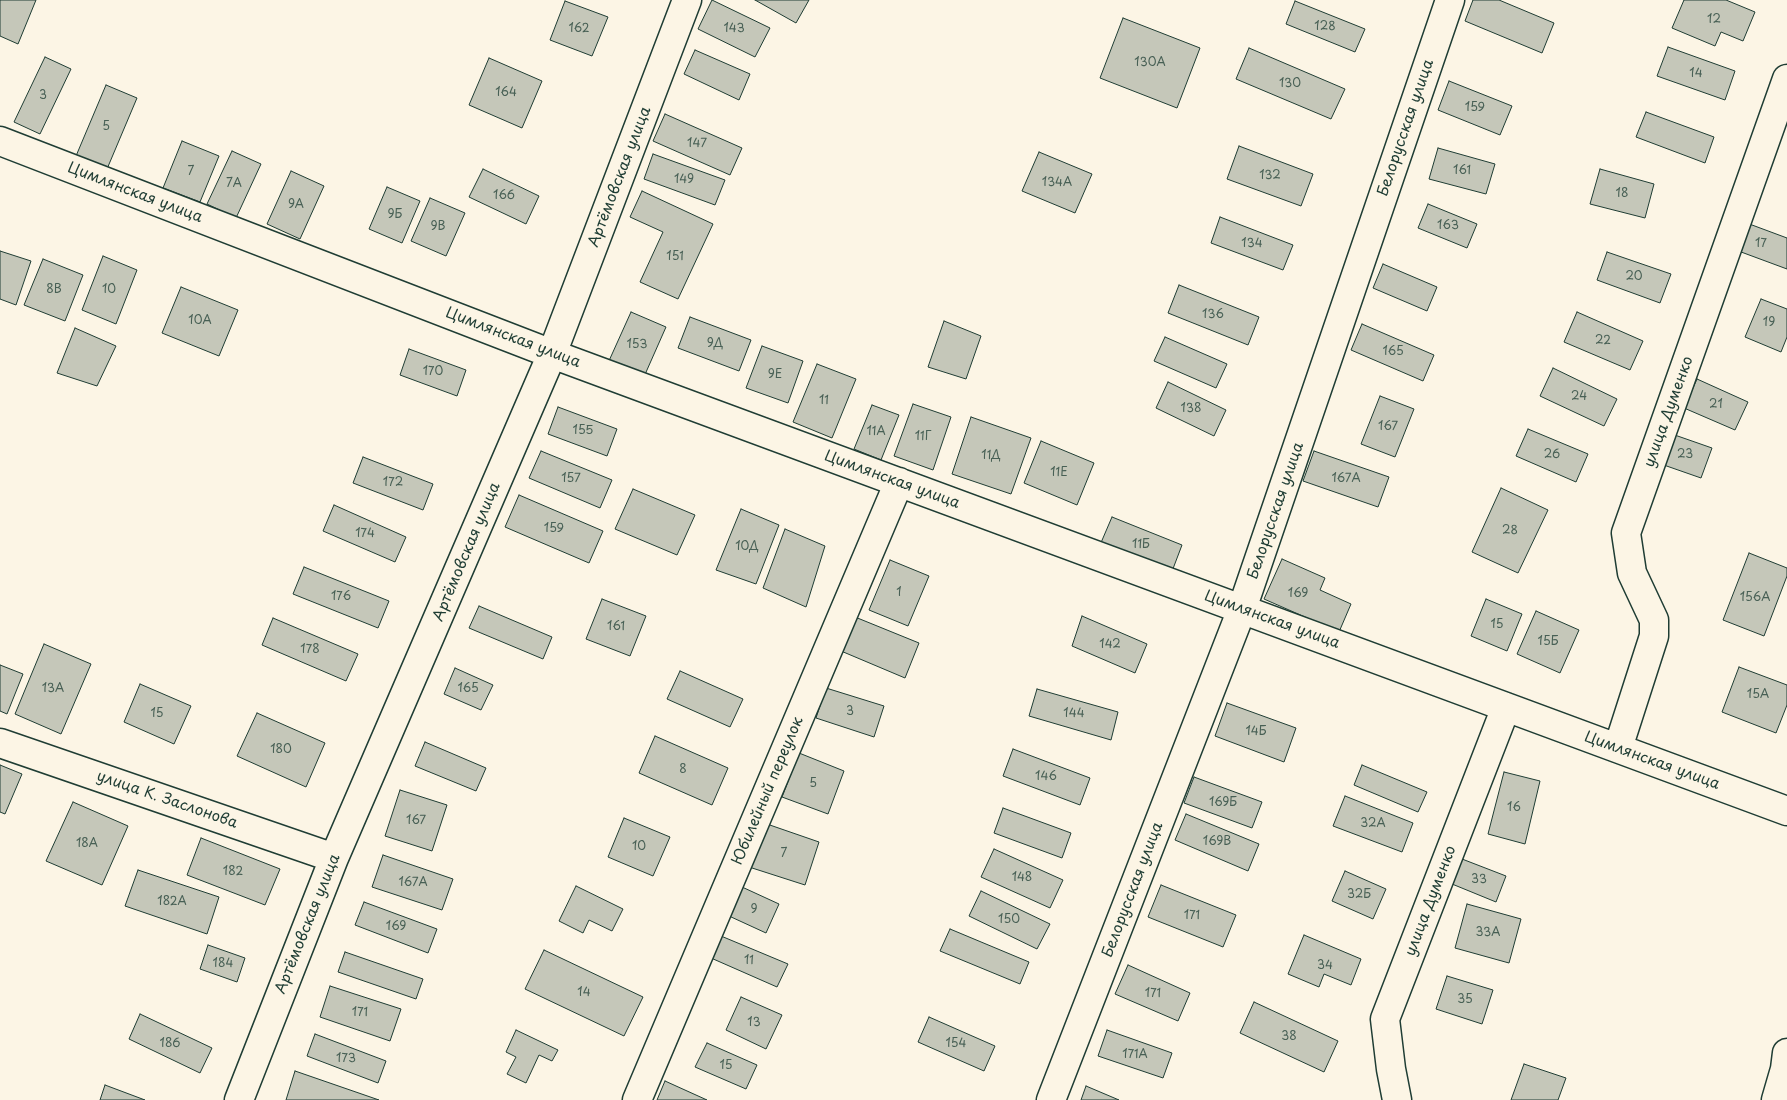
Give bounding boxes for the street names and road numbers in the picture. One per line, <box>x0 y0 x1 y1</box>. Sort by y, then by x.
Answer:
street label: Белорусская улица <box>1374 57 1438 199</box>
street label: Артёмовская улица <box>585 104 655 250</box>
street label: Цимлянская улица <box>65 159 205 227</box>
street label: Цимлянская улица <box>443 304 583 372</box>
street label: улица Думенко <box>1641 354 1697 470</box>
street label: Белорусская улица <box>1244 440 1308 582</box>
street label: Цимлянская улица <box>822 447 962 513</box>
street label: Артёмовская улица <box>430 480 504 624</box>
street label: Цимлянская улица <box>1202 587 1342 653</box>
street label: Юбилейный переулок <box>729 714 807 868</box>
street label: Цимлянская улица <box>1582 728 1722 794</box>
street label: улица К. Заслонова <box>94 767 240 833</box>
street label: Белорусская улица <box>1099 820 1167 960</box>
street label: улица Думенко <box>1402 843 1460 959</box>
street label: Артёмовская улица <box>272 852 344 996</box>

